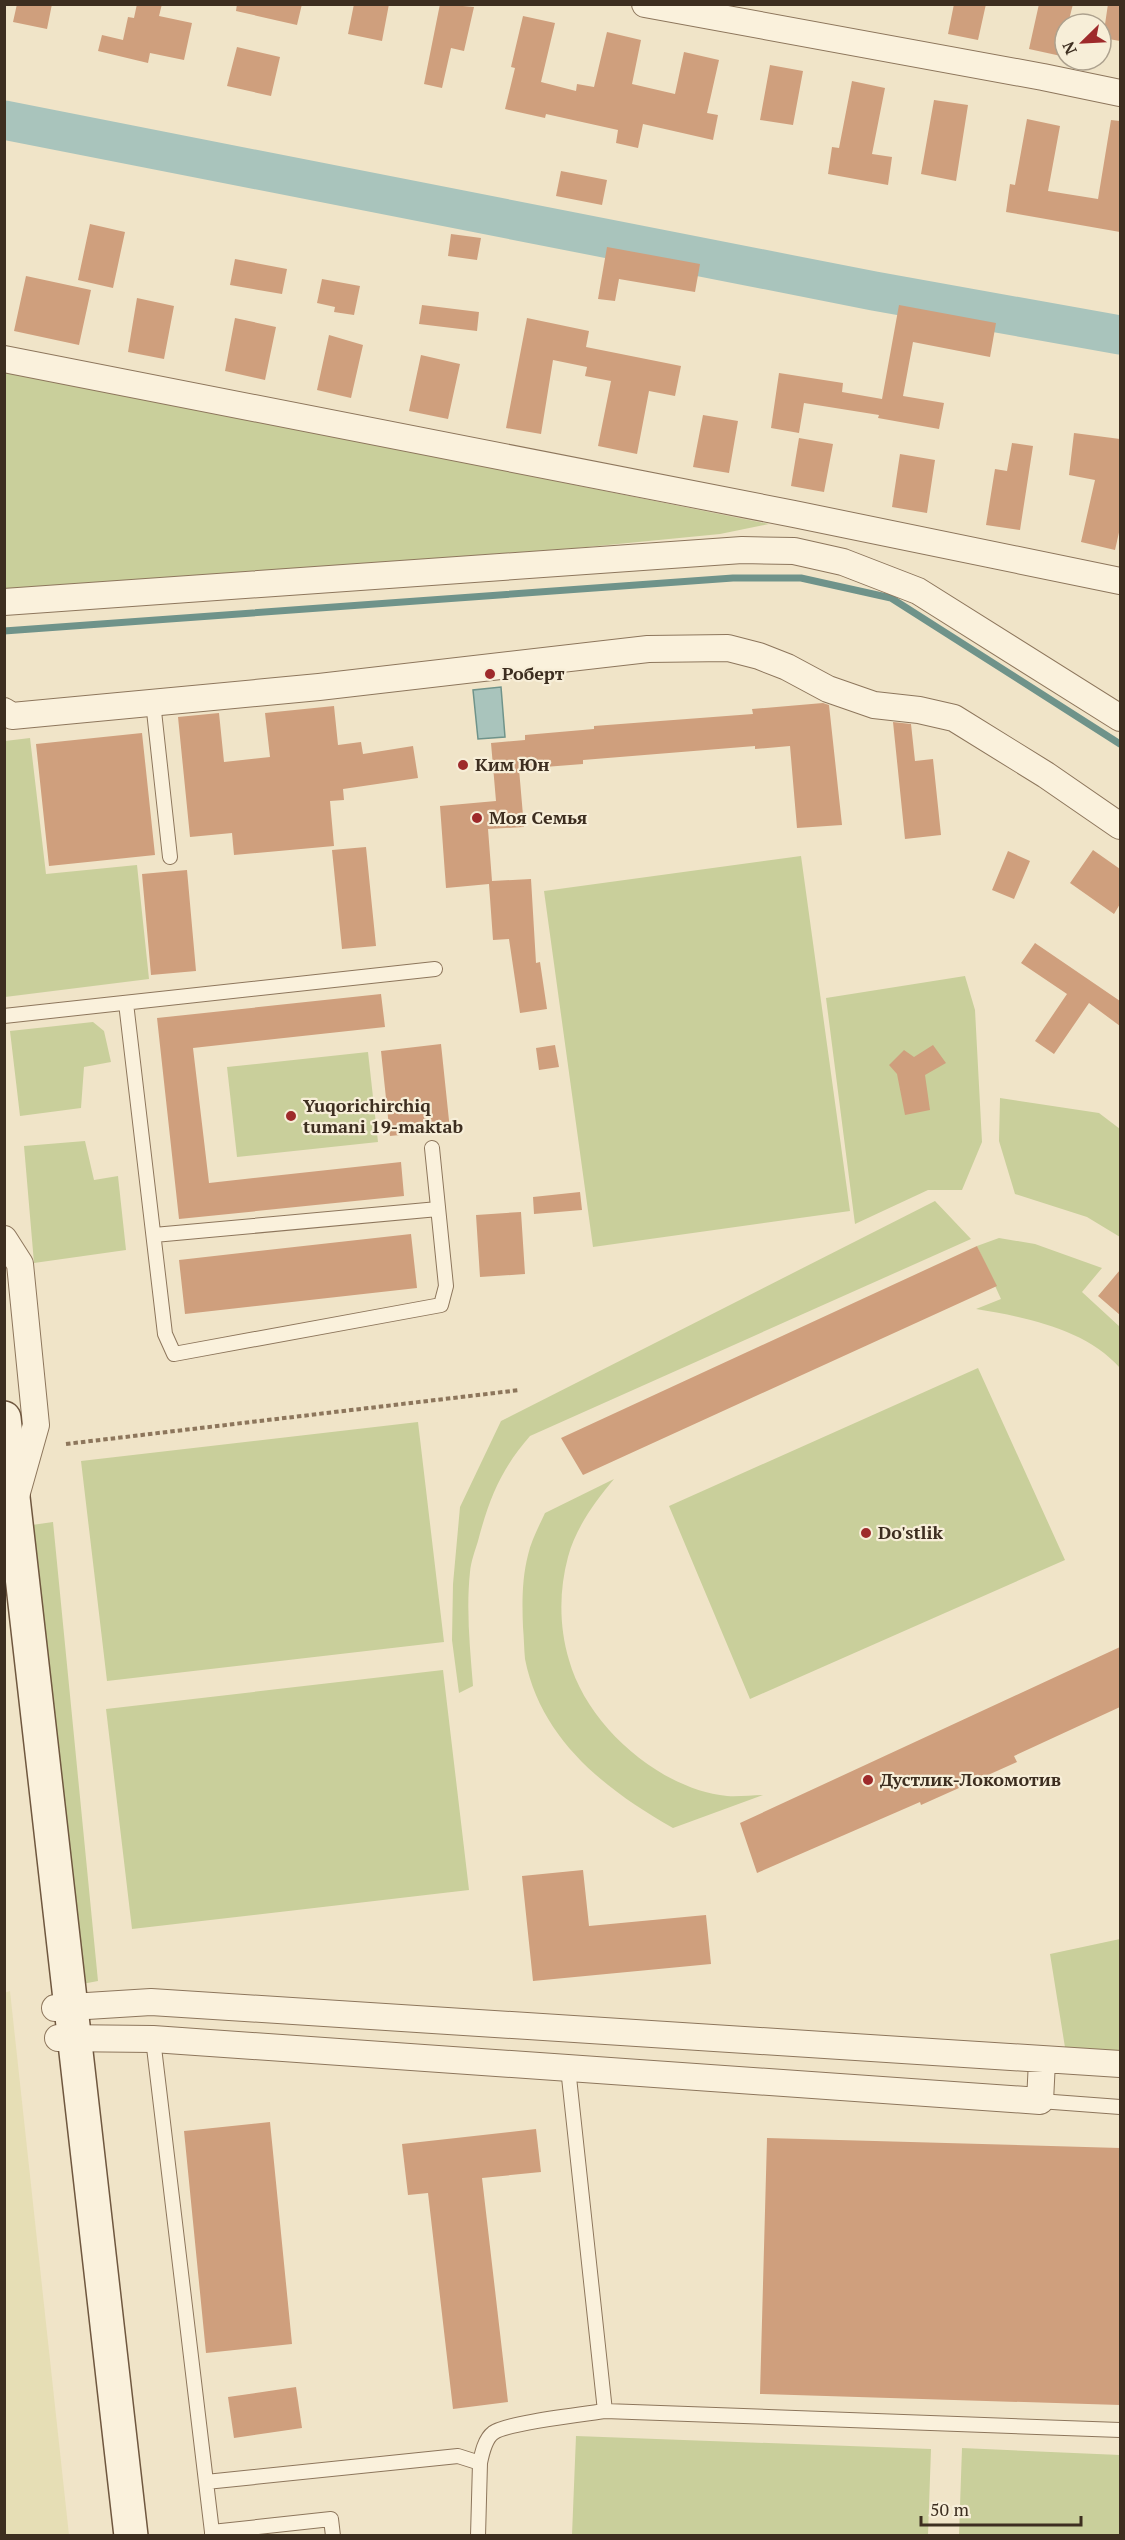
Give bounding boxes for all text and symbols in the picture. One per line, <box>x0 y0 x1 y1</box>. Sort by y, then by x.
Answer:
north arrow <box>1053 12 1113 72</box>
text: N <box>1057 38 1082 58</box>
place label: Роберт <box>502 661 565 685</box>
marker: Роберт <box>483 667 497 681</box>
place label: Ким Юн <box>475 752 550 776</box>
marker: Ким Юн <box>456 758 470 772</box>
place label: Моя Семья <box>489 805 587 829</box>
marker: Моя Семья <box>470 811 484 825</box>
place label: Yuqorichirchiq tumani 19-maktab <box>303 1093 464 1138</box>
marker: Yuqorichirchiq tumani 19-maktab <box>284 1109 298 1123</box>
place label: Do'stlik <box>878 1520 944 1544</box>
marker: Do'stlik <box>859 1526 873 1540</box>
place label: Дустлик-Локомотив <box>880 1767 1061 1791</box>
marker: Дустлик-Локомотив <box>861 1773 875 1787</box>
scale bar <box>921 2489 1082 2527</box>
text: 50 m <box>930 2497 970 2521</box>

